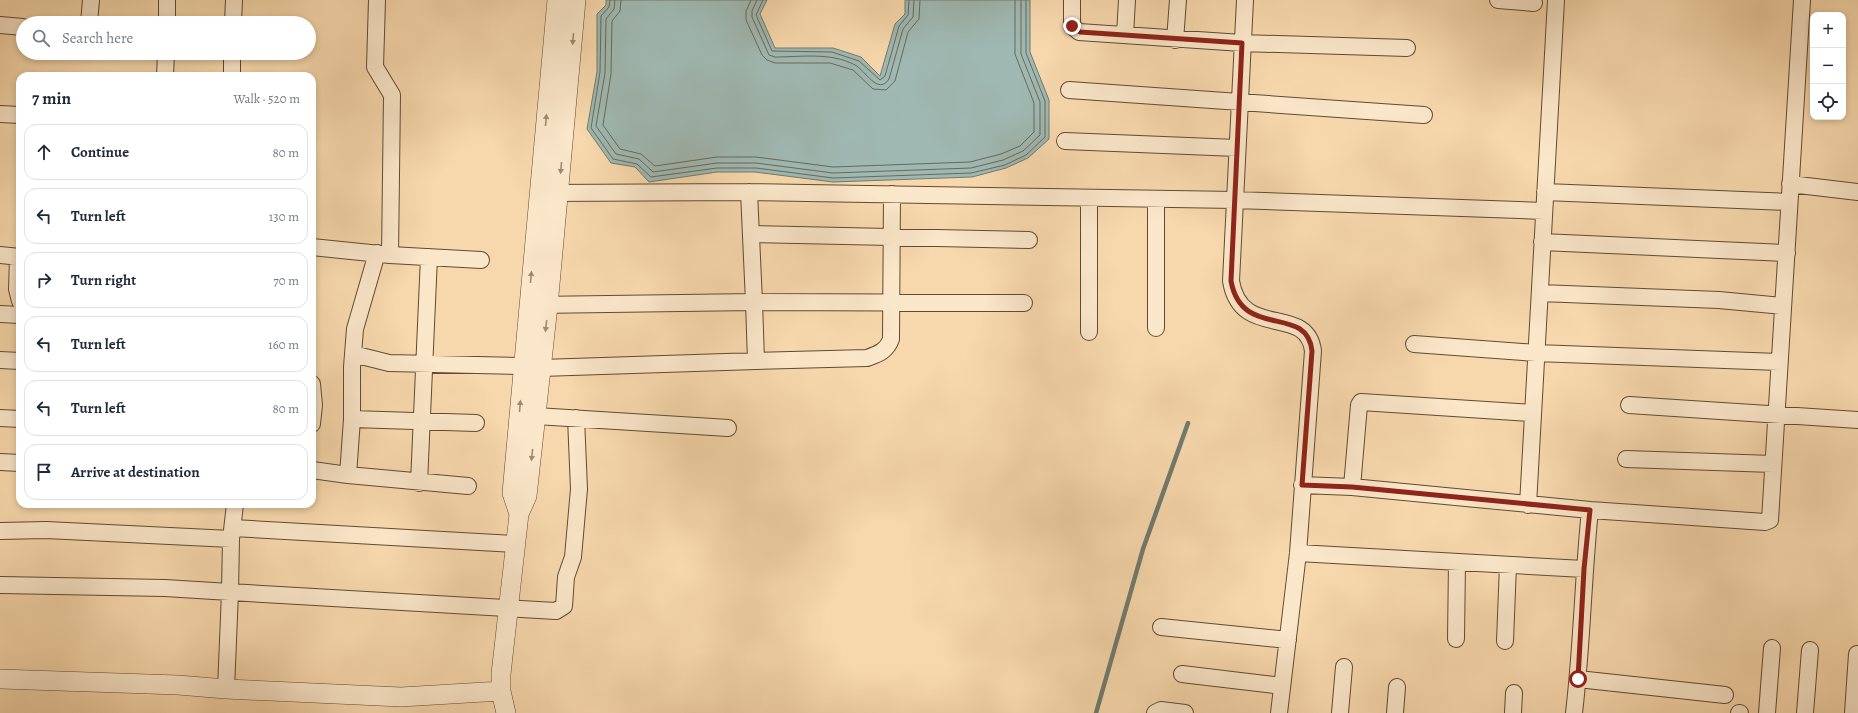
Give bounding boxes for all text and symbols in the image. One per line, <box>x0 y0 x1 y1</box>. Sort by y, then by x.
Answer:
map controls <box>1810 12 1846 120</box>
button: + <box>1810 12 1846 48</box>
search box <box>16 16 316 60</box>
route end <box>1063 17 1081 35</box>
icon: search <box>30 27 52 49</box>
text: Search here <box>62 28 133 48</box>
one-way arrow <box>569 33 576 45</box>
button: − <box>1810 48 1846 84</box>
button: locate <box>1810 84 1846 120</box>
text: 7 min <box>32 87 71 110</box>
text: Walk · 520 m <box>233 90 300 107</box>
one-way arrow <box>543 114 549 126</box>
icon: ahead <box>33 141 55 163</box>
text: Continue <box>71 142 129 162</box>
text: 80 m <box>272 144 299 161</box>
one-way arrow <box>558 162 565 174</box>
icon: left <box>33 205 55 227</box>
text: Turn left <box>71 206 126 226</box>
text: 130 m <box>269 208 299 225</box>
icon: right <box>33 269 55 291</box>
text: Turn right <box>71 270 136 290</box>
one-way arrow <box>528 271 535 283</box>
text: 70 m <box>273 272 299 289</box>
one-way arrow <box>543 320 549 332</box>
icon: left <box>33 333 55 355</box>
text: Turn left <box>71 334 126 354</box>
text: 160 m <box>268 336 299 353</box>
icon: left <box>33 397 55 419</box>
text: Turn left <box>71 398 126 418</box>
text: 80 m <box>272 400 299 417</box>
one-way arrow <box>516 400 523 412</box>
one-way arrow <box>528 449 535 461</box>
icon: arrive <box>33 461 55 483</box>
text: Arrive at destination <box>71 462 200 482</box>
route start <box>1569 670 1587 688</box>

